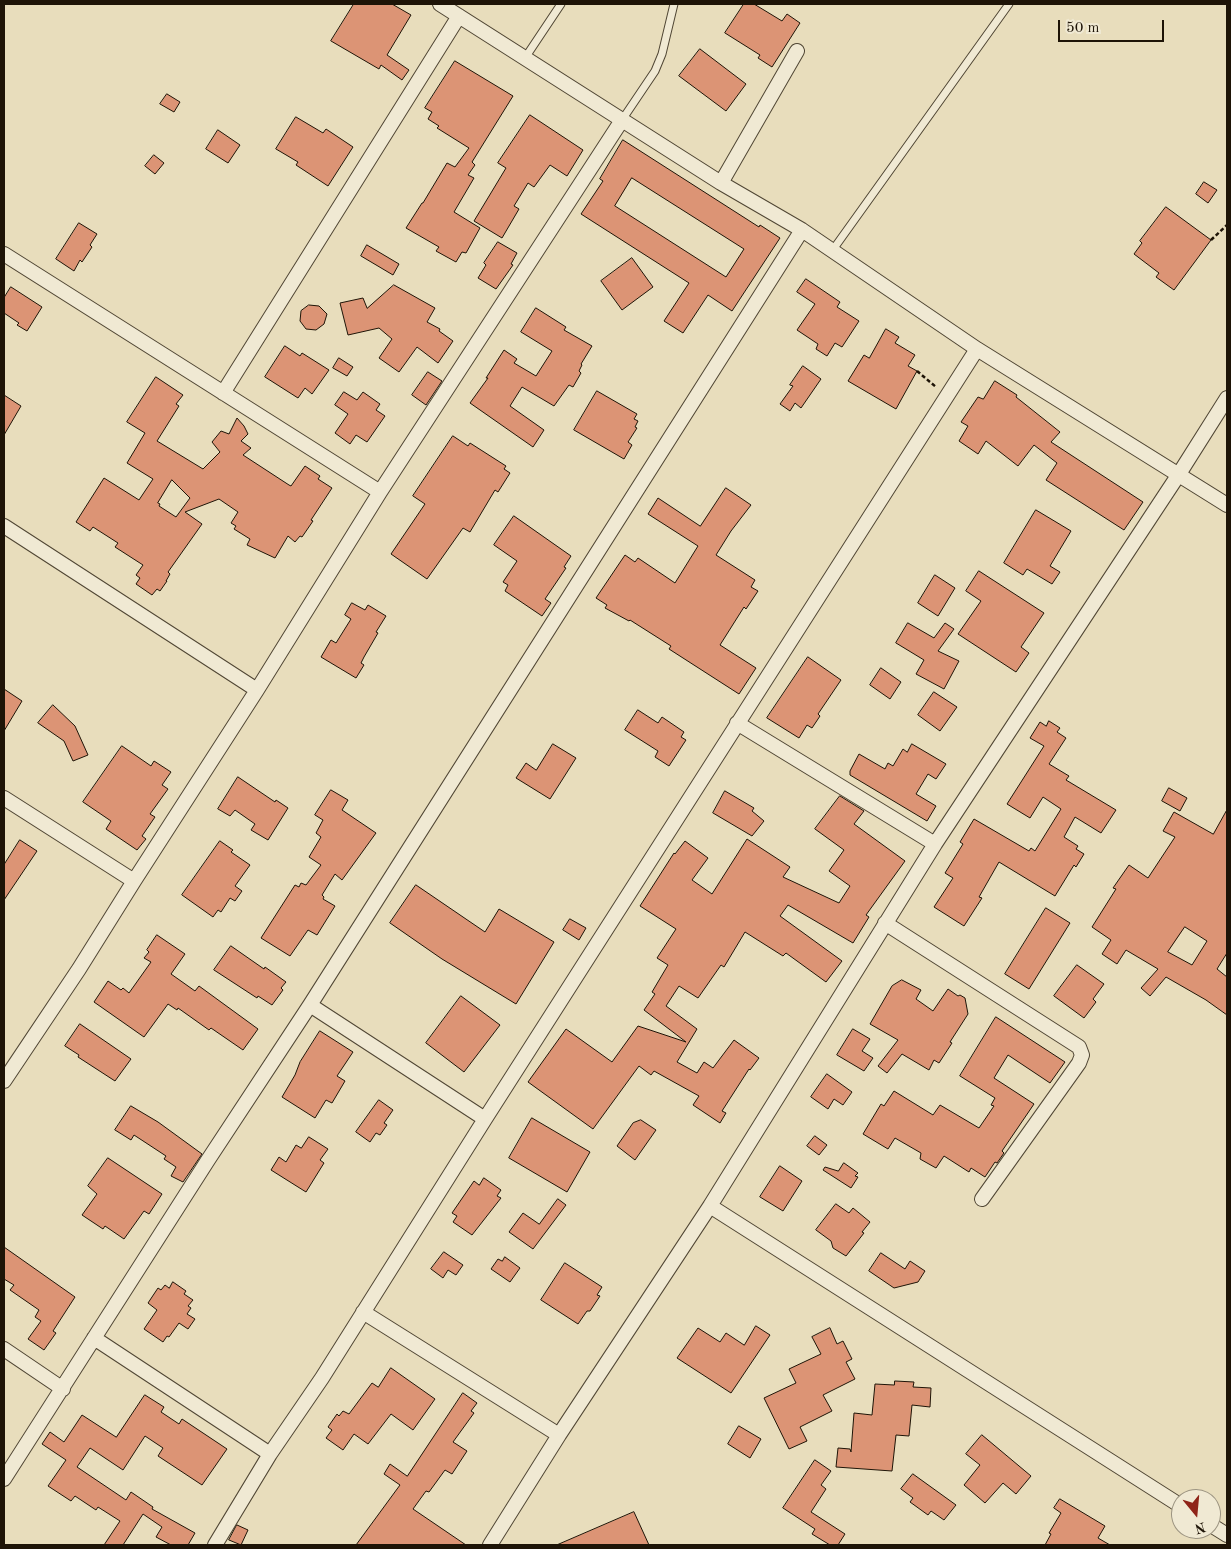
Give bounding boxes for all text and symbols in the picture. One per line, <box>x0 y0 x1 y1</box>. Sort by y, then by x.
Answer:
scale bar <box>1061 10 1167 42</box>
text: 50 m <box>1066 21 1100 36</box>
north arrow <box>1171 1489 1221 1539</box>
text: N <box>1193 1519 1207 1536</box>

